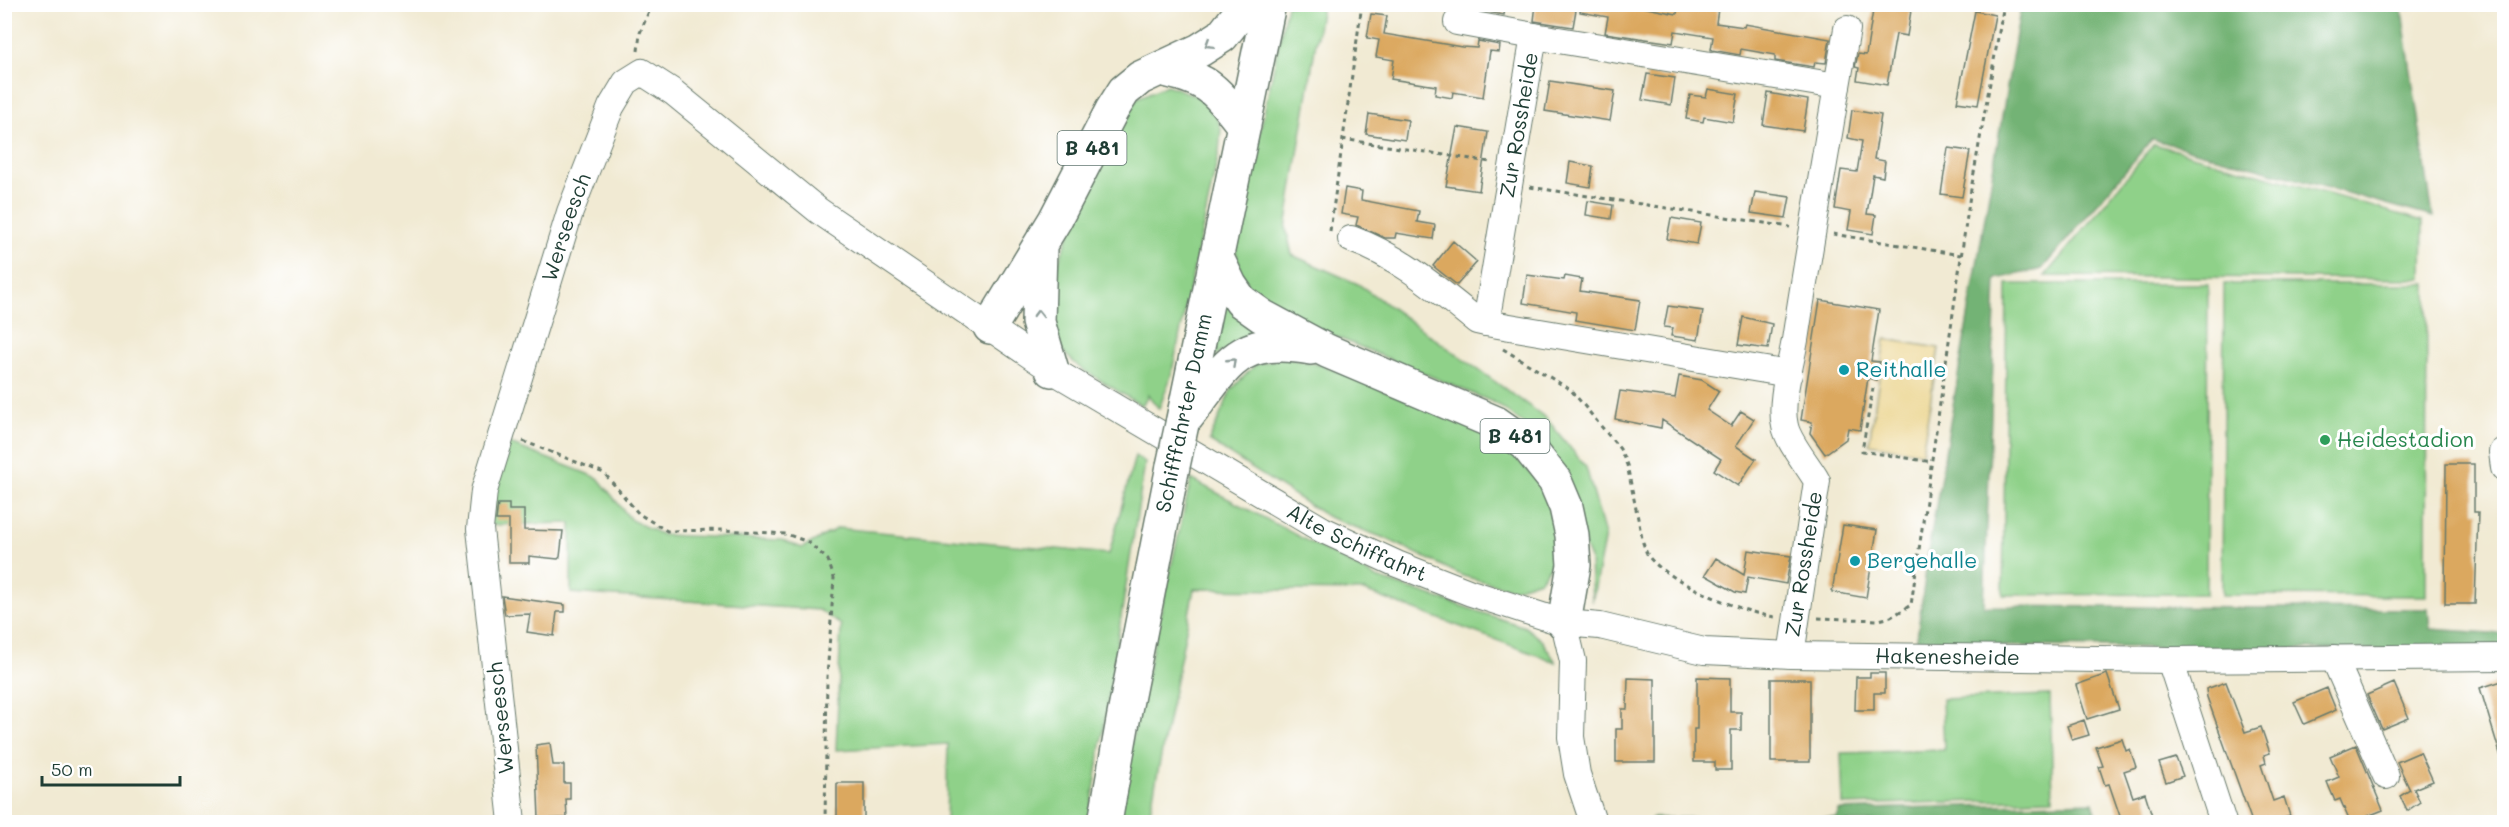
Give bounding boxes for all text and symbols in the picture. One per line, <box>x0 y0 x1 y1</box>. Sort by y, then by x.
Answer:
one-way arrow <box>1205 37 1215 49</box>
street label: Zur Rossheide <box>1492 50 1543 199</box>
road number: B 481 <box>1058 131 1126 165</box>
street label: Werseesch <box>534 169 596 285</box>
one-way arrow <box>1032 309 1044 318</box>
street label: Schifffahrter Damm <box>1148 311 1217 515</box>
place label: Reithalle <box>1856 355 1947 382</box>
one-way arrow <box>1225 358 1235 369</box>
marker: Reithalle <box>1837 363 1851 377</box>
road number: B 481 <box>1480 419 1550 453</box>
place label: Heidestadion <box>2337 425 2474 452</box>
marker: Heidestadion <box>2318 433 2332 447</box>
street label: Zur Rossheide <box>1778 489 1827 638</box>
street label: Alte Schiffahrt <box>1283 497 1431 587</box>
place label: Bergehalle <box>1867 546 1977 573</box>
marker: Bergehalle <box>1848 554 1862 568</box>
street label: Hakenesheide <box>1875 641 2020 670</box>
street label: Werseesch <box>480 661 519 776</box>
scale bar <box>42 749 180 787</box>
text: 50 m <box>51 757 93 781</box>

